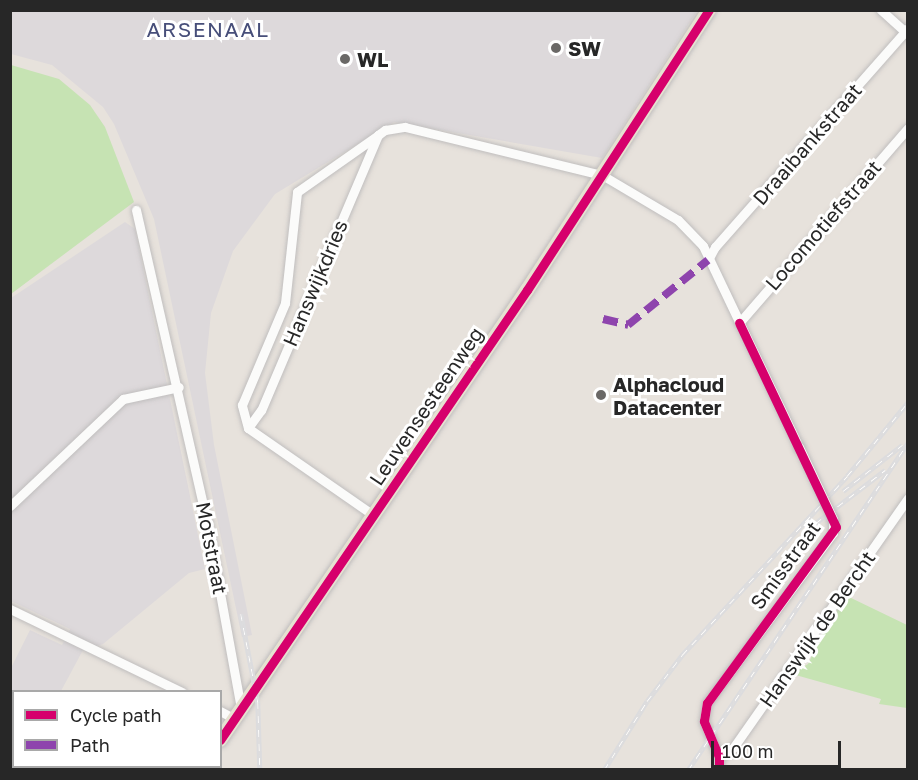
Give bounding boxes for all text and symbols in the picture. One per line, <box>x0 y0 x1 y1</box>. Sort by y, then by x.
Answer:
district label: ARSENAAL <box>146 16 270 42</box>
place label: SW <box>568 36 601 60</box>
marker: SW <box>549 41 563 55</box>
place label: WL <box>357 47 388 71</box>
marker: WL <box>338 52 352 66</box>
street label: Draaibankstraat <box>748 78 866 210</box>
street label: Locomotiefstraat <box>760 155 886 295</box>
street label: Hanswijkdries <box>278 216 352 350</box>
street label: Leuvensesteenweg <box>364 322 488 490</box>
place label: Alphacloud Datacenter <box>613 372 724 419</box>
marker: Alphacloud Datacenter <box>594 388 608 402</box>
street label: Motstraat <box>191 500 233 596</box>
street label: Smisstraat <box>745 516 825 614</box>
street label: Hanswijk de Bercht <box>754 546 880 712</box>
legend <box>12 690 222 768</box>
text: Cycle path <box>70 704 162 726</box>
scale bar <box>714 729 844 767</box>
text: Path <box>70 734 110 756</box>
text: 100 m <box>722 740 773 762</box>

